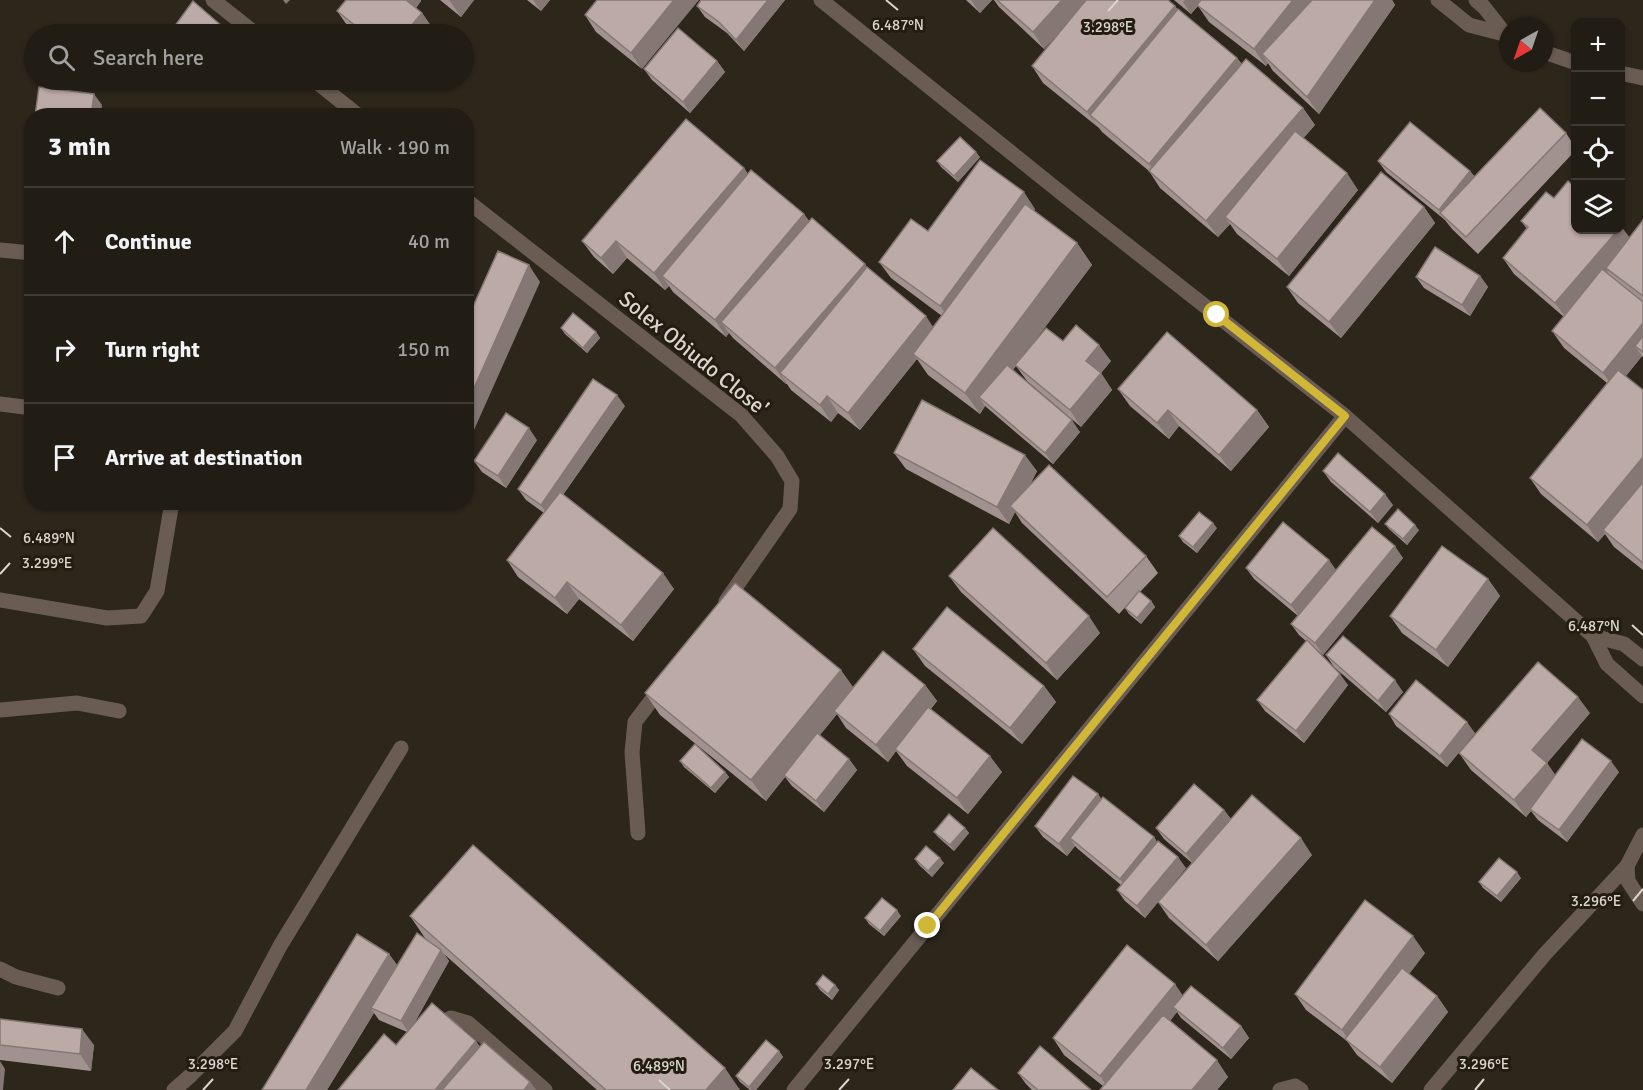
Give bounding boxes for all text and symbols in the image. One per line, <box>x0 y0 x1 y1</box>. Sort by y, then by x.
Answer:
text: 6.487°N <box>872 16 924 34</box>
text: 3.298°E <box>1083 18 1133 36</box>
north arrow <box>1499 18 1553 72</box>
map controls <box>1571 18 1625 234</box>
button: + <box>1571 18 1625 72</box>
search box <box>24 24 474 90</box>
icon: search <box>45 41 78 74</box>
text: Search here <box>93 44 204 71</box>
button: − <box>1571 72 1625 126</box>
button: locate <box>1571 126 1625 180</box>
text: 3 min <box>48 131 111 163</box>
text: Walk · 190 m <box>340 135 450 160</box>
button: layers <box>1571 180 1625 234</box>
icon: ahead <box>48 225 81 258</box>
text: Continue <box>105 228 192 255</box>
text: 40 m <box>408 229 450 254</box>
street label: Solex Obiudo Close' <box>614 285 774 422</box>
route start <box>1203 301 1229 327</box>
icon: right <box>48 333 81 366</box>
text: Turn right <box>105 336 200 363</box>
text: 150 m <box>397 337 450 362</box>
icon: arrive <box>48 441 81 474</box>
text: Arrive at destination <box>105 444 302 471</box>
text: 6.489°N <box>23 529 75 547</box>
text: 3.299°E <box>22 554 72 572</box>
text: 6.487°N <box>1568 617 1620 635</box>
text: 3.296°E <box>1571 892 1621 910</box>
route end <box>914 912 940 938</box>
text: 3.298°E <box>188 1055 238 1073</box>
text: 3.297°E <box>824 1055 874 1073</box>
text: 3.296°E <box>1459 1055 1509 1073</box>
text: 6.489°N <box>633 1057 685 1075</box>

